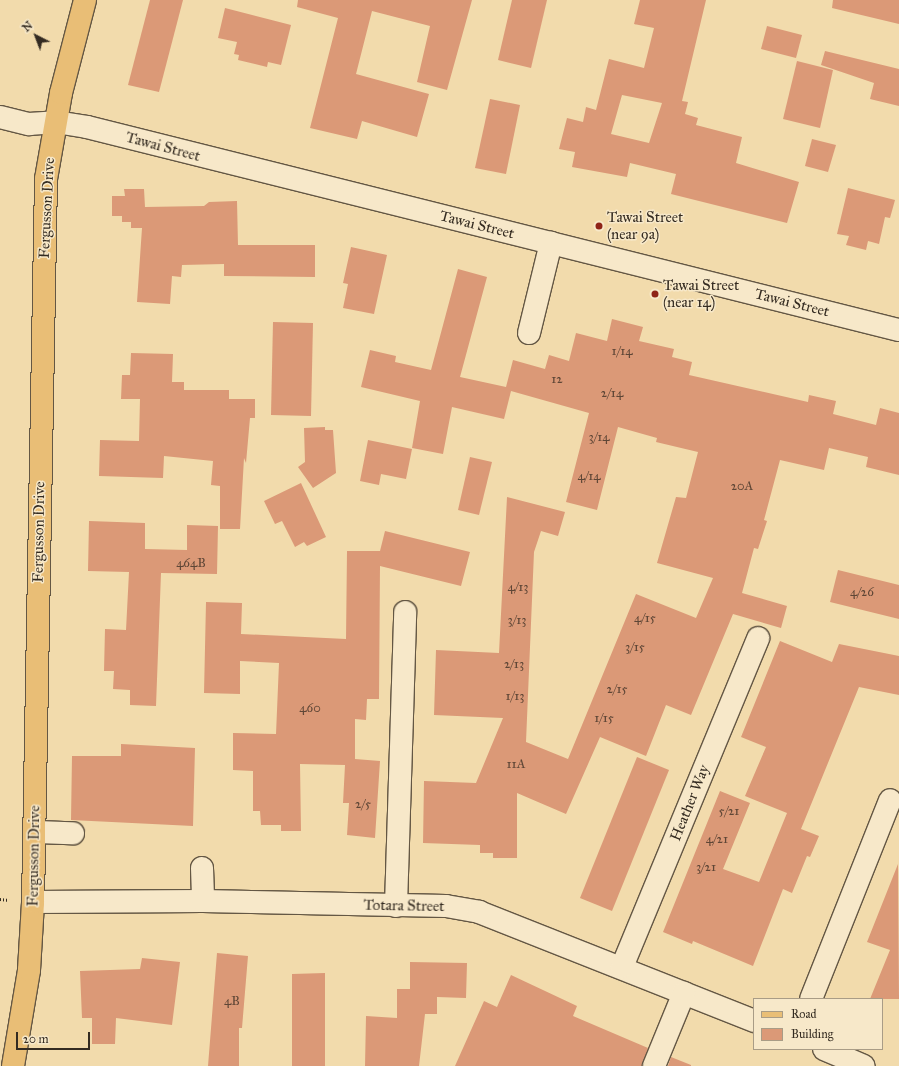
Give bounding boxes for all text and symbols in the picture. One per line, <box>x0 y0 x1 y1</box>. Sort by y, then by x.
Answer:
north arrow <box>16 16 56 56</box>
text: N <box>20 19 35 35</box>
street label: Tawai Street <box>124 128 202 166</box>
street label: Fergusson Drive <box>35 157 59 259</box>
street label: Tawai Street <box>438 207 516 243</box>
place label: Tawai Street (near 9a) <box>607 208 683 243</box>
marker: Tawai Street (near 9a) <box>594 221 604 231</box>
place label: Tawai Street (near 14) <box>663 276 739 311</box>
street label: Tawai Street <box>753 285 831 321</box>
marker: Tawai Street (near 14) <box>650 289 660 299</box>
house number: 1/14 <box>611 343 633 359</box>
house number: 12 <box>551 371 563 387</box>
house number: 2/14 <box>601 385 623 401</box>
house number: 3/14 <box>588 429 610 445</box>
house number: 4/14 <box>577 468 601 484</box>
house number: 20A <box>731 478 753 494</box>
street label: Fergusson Drive <box>29 481 49 583</box>
house number: 464B <box>176 555 206 571</box>
house number: 4/13 <box>507 579 529 595</box>
house number: 4/26 <box>850 584 874 600</box>
house number: 4/15 <box>634 610 656 626</box>
house number: 3/13 <box>507 612 527 628</box>
house number: 3/15 <box>625 639 645 655</box>
house number: 2/13 <box>504 656 524 672</box>
house number: 2/15 <box>607 681 627 697</box>
house number: 1/13 <box>506 688 524 704</box>
house number: 460 <box>299 700 321 716</box>
house number: 1/15 <box>594 710 614 726</box>
house number: 11A <box>506 756 526 772</box>
street label: Heather Way <box>667 762 713 844</box>
house number: 2/5 <box>355 796 371 812</box>
house number: 5/21 <box>719 803 739 819</box>
street label: Fergusson Drive <box>24 805 44 907</box>
house number: 4/21 <box>706 831 728 847</box>
house number: 3/21 <box>696 859 716 875</box>
street label: Totara Street <box>363 896 445 916</box>
house number: 4B <box>224 993 240 1009</box>
legend <box>753 998 883 1050</box>
text: Road <box>791 1007 817 1021</box>
scale bar <box>18 1024 92 1050</box>
text: Building <box>791 1027 833 1041</box>
text: 20 m <box>23 1032 49 1046</box>

